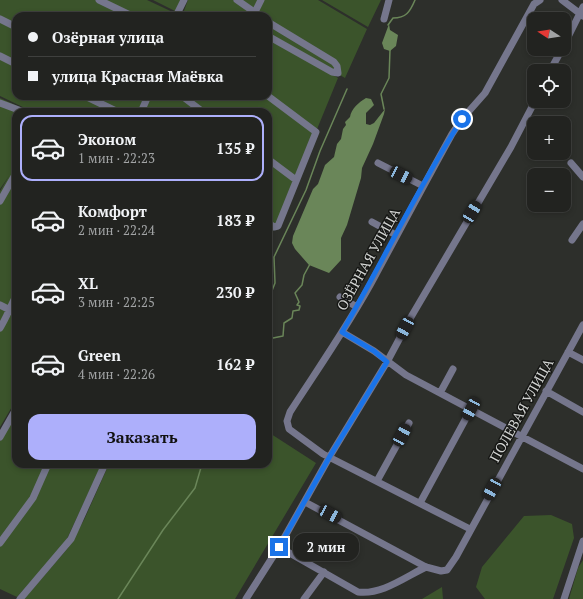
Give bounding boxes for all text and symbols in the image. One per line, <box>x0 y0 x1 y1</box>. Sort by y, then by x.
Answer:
north arrow <box>527 12 571 56</box>
map controls <box>527 12 571 212</box>
text: Озёрная улица <box>52 27 164 47</box>
button: locate <box>527 64 571 108</box>
text: улица Красная Маёвка <box>52 66 224 86</box>
route start <box>453 110 471 128</box>
button: + <box>527 116 571 160</box>
text: Эконом <box>78 129 136 149</box>
icon: car <box>30 130 66 166</box>
text: 135 ₽ <box>216 138 254 158</box>
text: 1 мин · 22:23 <box>78 149 155 167</box>
car <box>388 164 414 186</box>
button: − <box>527 168 571 212</box>
car <box>461 199 483 225</box>
text: Комфорт <box>78 201 147 221</box>
icon: car <box>30 202 66 238</box>
street label: ОЗЁРНАЯ УЛИЦА <box>332 204 404 314</box>
text: 183 ₽ <box>216 210 254 230</box>
text: 2 мин · 22:24 <box>78 221 155 239</box>
text: XL <box>78 273 98 293</box>
icon: car <box>30 274 66 310</box>
text: 230 ₽ <box>216 282 254 302</box>
text: 3 мин · 22:25 <box>78 293 155 311</box>
car <box>394 315 416 341</box>
text: Green <box>78 345 121 365</box>
icon: car <box>30 346 66 382</box>
text: 162 ₽ <box>216 354 254 374</box>
street label: ПОЛЕВАЯ УЛИЦА <box>485 354 558 465</box>
text: 4 мин · 22:26 <box>78 365 155 383</box>
car <box>460 396 482 422</box>
button: Заказать <box>28 414 256 460</box>
car <box>391 422 413 448</box>
car <box>481 476 503 502</box>
car <box>317 503 343 525</box>
callout: 2 мин <box>293 533 359 561</box>
route end <box>270 538 288 556</box>
text: 2 мин <box>307 538 345 556</box>

